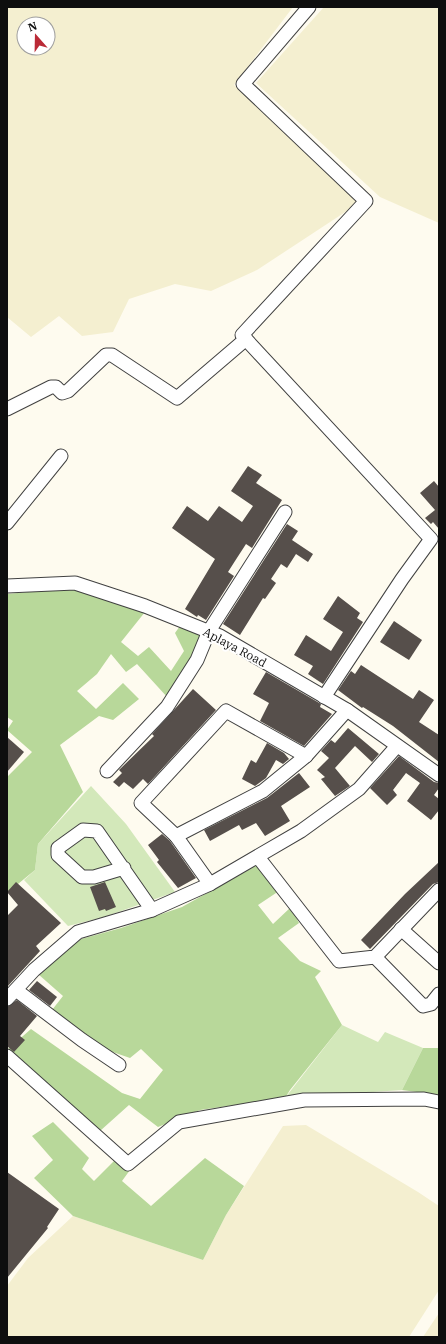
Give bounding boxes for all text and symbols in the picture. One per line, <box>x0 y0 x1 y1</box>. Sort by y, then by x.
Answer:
north arrow <box>16 16 56 56</box>
text: N <box>26 18 39 35</box>
street label: Aplaya Road <box>201 624 269 670</box>

